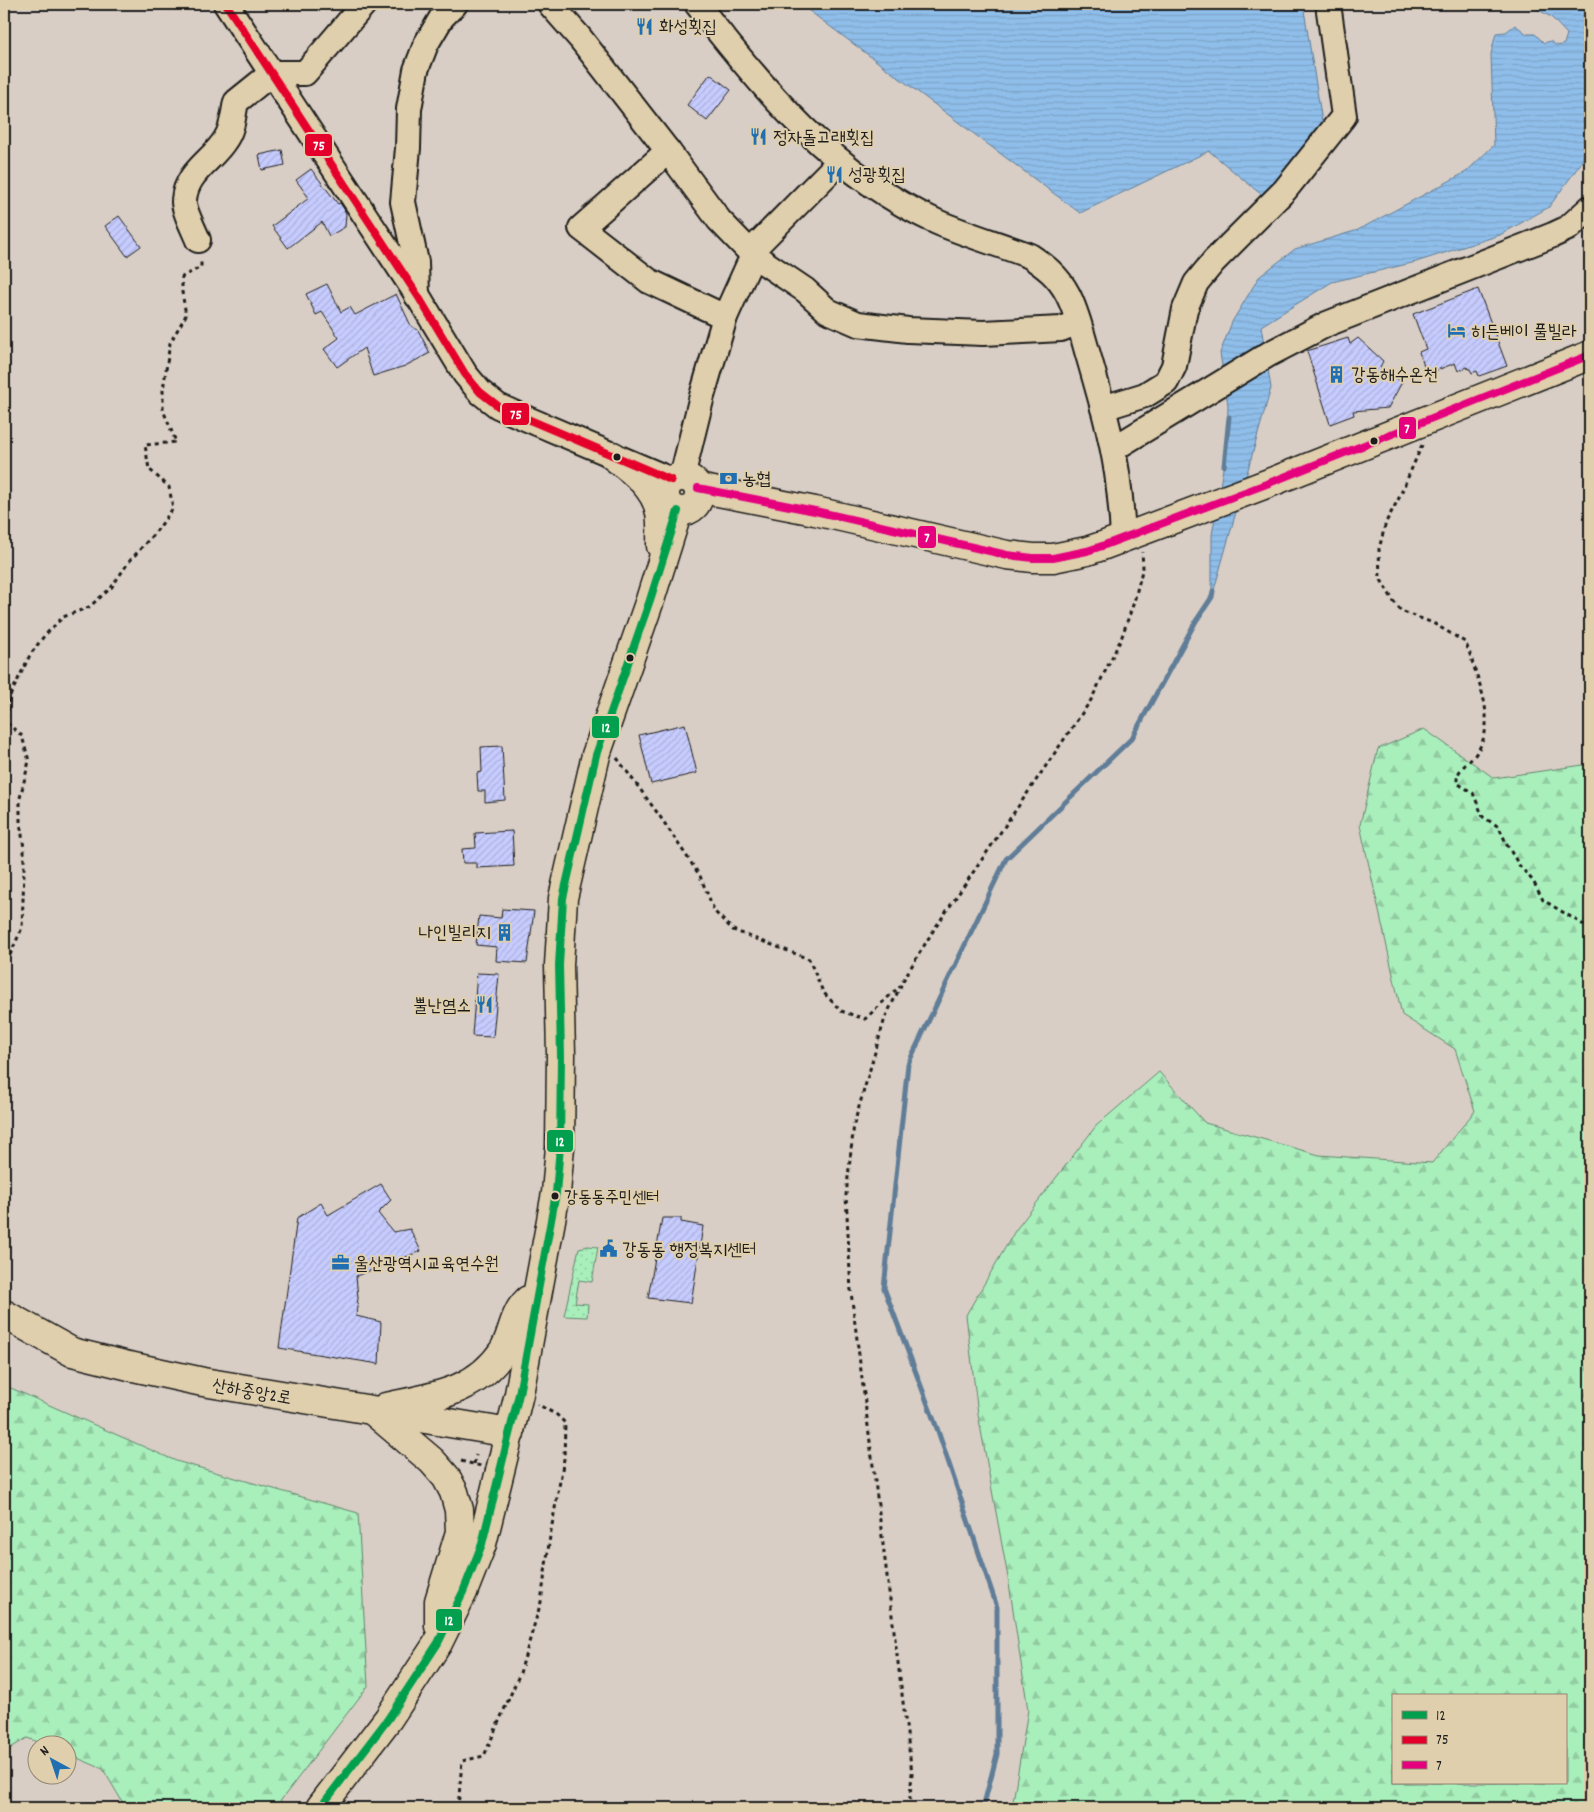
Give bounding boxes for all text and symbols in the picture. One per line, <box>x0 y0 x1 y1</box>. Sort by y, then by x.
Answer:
restaurant icon: 화성횟집 <box>635 16 655 36</box>
place label: 화성횟집 <box>659 16 717 41</box>
restaurant icon: 정자돌고래횟집 <box>749 127 769 147</box>
place label: 정자돌고래횟집 <box>773 127 874 152</box>
line badge: 75 <box>304 133 333 157</box>
text: 75 <box>313 137 325 157</box>
restaurant icon: 성광횟집 <box>824 164 844 184</box>
place label: 성광횟집 <box>848 164 906 189</box>
hotel icon: 히든베이 풀빌라 <box>1447 321 1467 341</box>
place label: 히든베이 풀빌라 <box>1471 321 1577 346</box>
building icon: 강동해수온천 <box>1327 364 1347 384</box>
place label: 강동해수온천 <box>1351 364 1438 389</box>
line badge: 75 <box>501 402 530 426</box>
text: 75 <box>510 406 522 426</box>
line badge: 7 <box>1398 416 1417 440</box>
text: 7 <box>1404 420 1410 440</box>
unlabelled marker <box>1369 436 1379 446</box>
unlabelled marker <box>612 452 622 462</box>
bank icon: 농협 <box>718 468 738 488</box>
place label: 농협 <box>742 468 771 493</box>
line badge: 7 <box>917 525 937 549</box>
text: 7 <box>924 529 930 549</box>
unlabelled marker <box>625 653 635 663</box>
line badge: 12 <box>591 715 620 739</box>
text: 12 <box>601 719 611 739</box>
place label: 나인빌리지 <box>419 922 491 947</box>
building icon: 나인빌리지 <box>495 922 515 942</box>
place label: 뿔난염소 <box>413 995 471 1020</box>
restaurant icon: 뿔난염소 <box>475 995 495 1015</box>
line badge: 12 <box>546 1129 574 1153</box>
text: 12 <box>555 1133 565 1153</box>
place label: 강동동주민센터 <box>564 1187 660 1211</box>
marker: 강동동주민센터 <box>550 1191 560 1201</box>
public building icon: 강동동 행정복지센터 <box>598 1239 618 1259</box>
place label: 강동동 행정복지센터 <box>622 1239 756 1264</box>
office icon: 울산광역시교육연수원 <box>330 1253 350 1273</box>
place label: 울산광역시교육연수원 <box>354 1253 499 1278</box>
street label: 산하중앙2로 <box>210 1374 293 1413</box>
line badge: 12 <box>435 1608 463 1632</box>
text: 12 <box>444 1612 454 1632</box>
legend <box>1392 1694 1566 1784</box>
text: 12 <box>1436 1706 1446 1728</box>
text: 75 <box>1436 1730 1449 1752</box>
north arrow <box>28 1734 78 1784</box>
text: N <box>36 1742 54 1761</box>
text: 7 <box>1436 1756 1442 1778</box>

